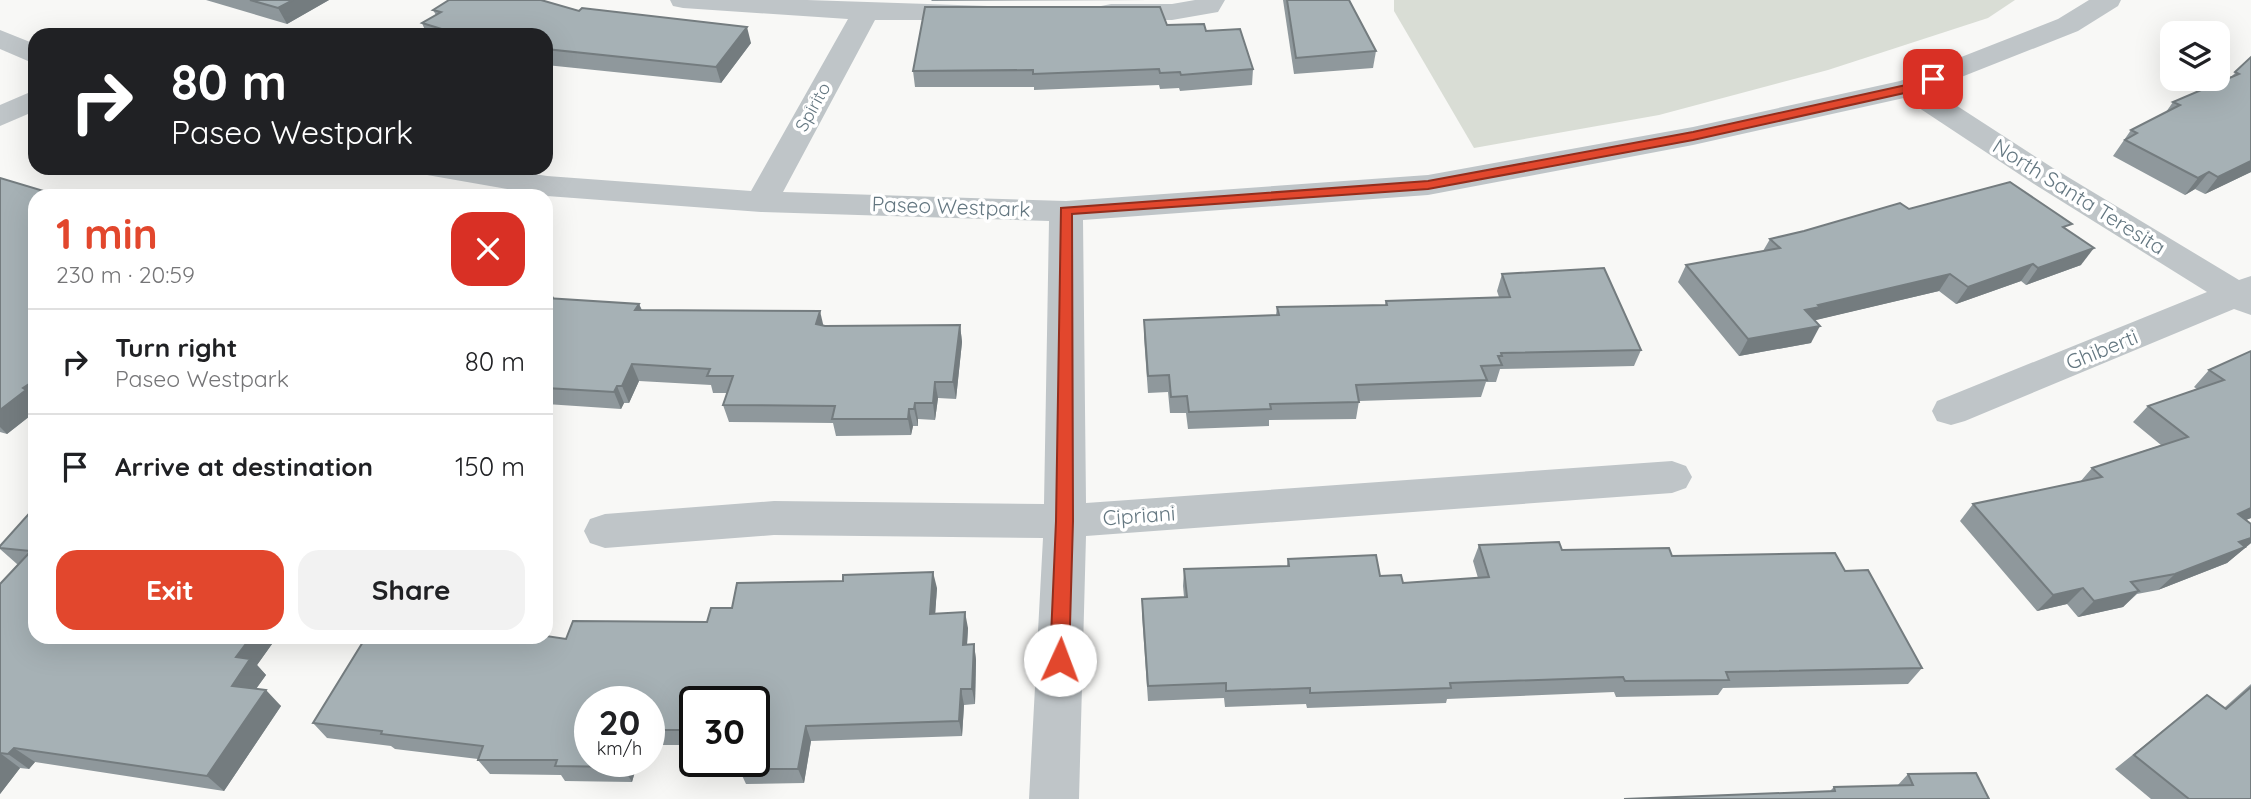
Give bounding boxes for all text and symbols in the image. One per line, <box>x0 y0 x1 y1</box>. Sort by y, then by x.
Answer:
map controls <box>2160 21 2230 91</box>
button: layers <box>2160 21 2230 91</box>
pin <box>1903 49 1963 109</box>
text: 80 m <box>171 51 287 112</box>
icon: right <box>56 56 147 147</box>
icon: arrive <box>1914 60 1952 98</box>
street label: Spirito <box>790 78 835 135</box>
text: Paseo Westpark <box>171 112 413 152</box>
street label: North Santa Teresita <box>1988 132 2171 260</box>
street label: Paseo Westpark <box>871 190 1031 222</box>
text: 1 min <box>56 207 158 260</box>
button: close <box>451 212 525 286</box>
text: 230 m · 20:59 <box>56 260 195 289</box>
street label: Ghiberti <box>2062 323 2141 375</box>
text: Turn right <box>115 331 237 364</box>
icon: right <box>56 343 94 381</box>
text: 80 m <box>465 345 525 378</box>
text: Paseo Westpark <box>115 364 289 393</box>
icon: arrive <box>56 448 94 486</box>
text: Arrive at destination <box>115 450 373 483</box>
text: 150 m <box>455 450 525 483</box>
street label: Cipriani <box>1102 499 1176 531</box>
button: Exit <box>56 550 284 630</box>
button: Share <box>298 550 525 630</box>
position arrow <box>1023 623 1097 697</box>
speed limit sign: 30 <box>679 686 770 777</box>
text: 20 <box>599 700 640 744</box>
text: km/h <box>597 737 642 760</box>

